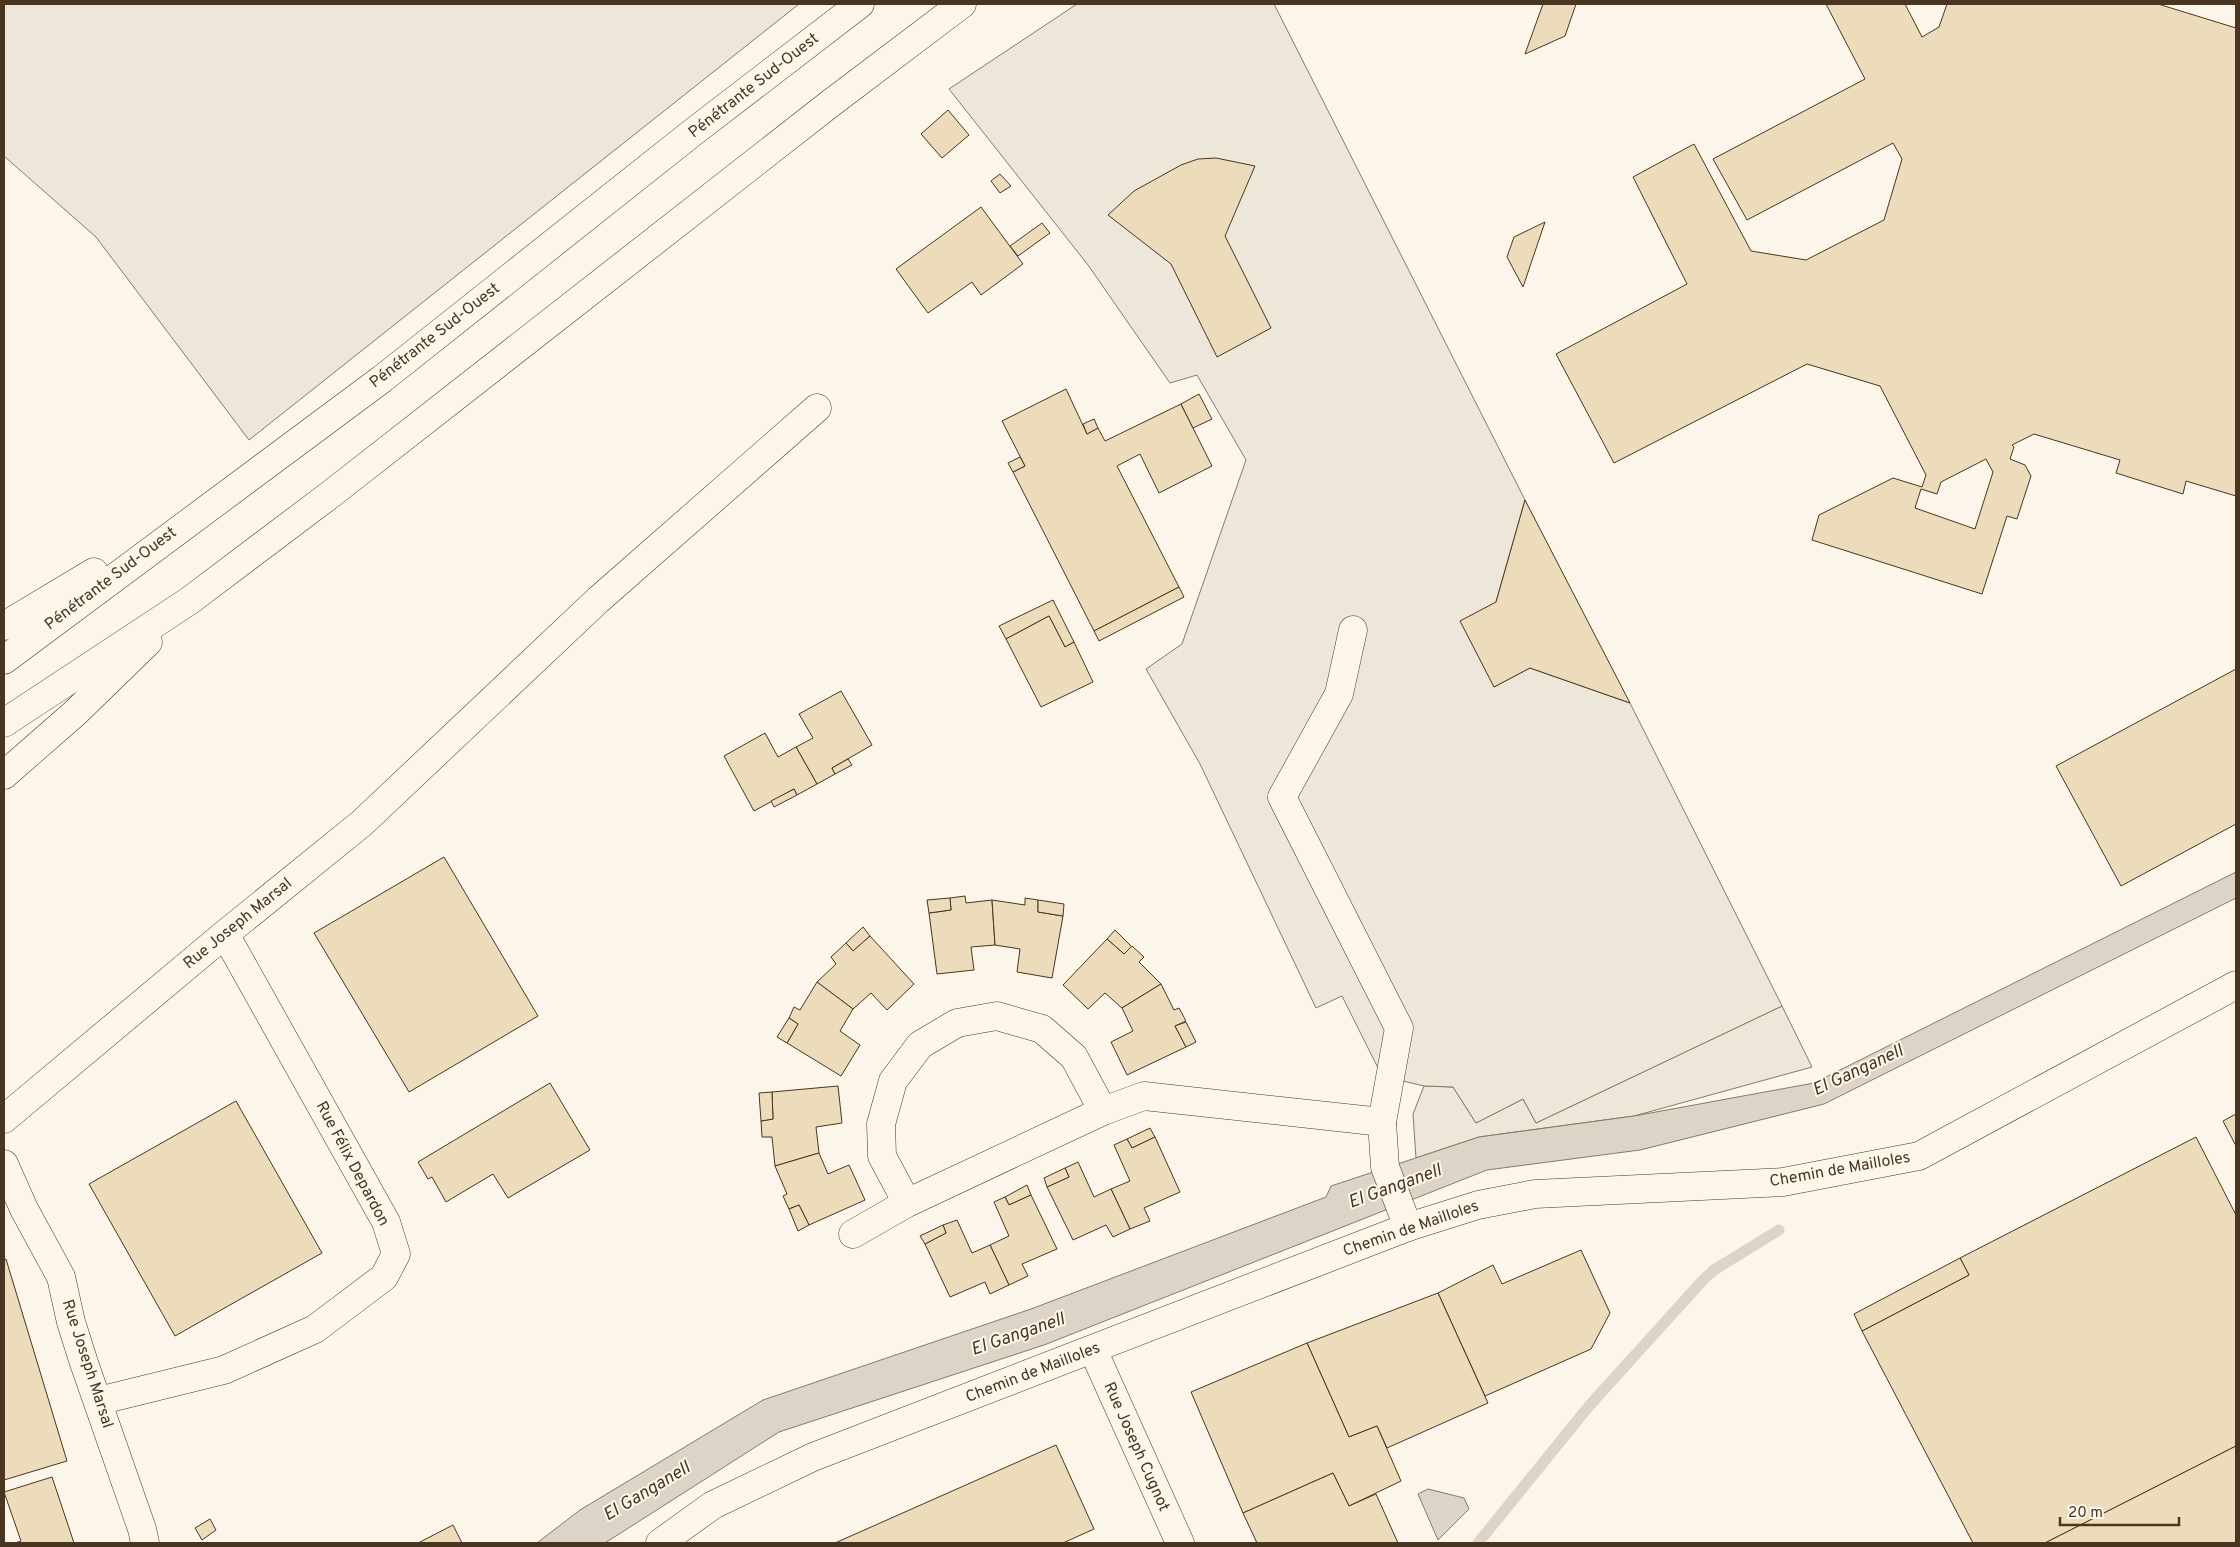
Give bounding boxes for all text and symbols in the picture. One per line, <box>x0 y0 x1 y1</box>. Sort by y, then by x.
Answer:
street label: Pénétrante Sud-Ouest <box>685 29 823 143</box>
street label: Pénétrante Sud-Ouest <box>366 279 504 393</box>
street label: Pénétrante Sud-Ouest <box>41 523 181 635</box>
street label: Rue Joseph Marsal <box>180 874 296 974</box>
water label: El Ganganell <box>1809 1039 1908 1102</box>
street label: Rue Félix Depardon <box>311 1098 393 1230</box>
street label: Chemin de Mailloles <box>1768 1148 1912 1192</box>
water label: El Ganganell <box>1345 1159 1446 1214</box>
street label: Chemin de Mailloles <box>1340 1196 1482 1262</box>
street label: Rue Joseph Marsal <box>57 1297 117 1431</box>
water label: El Ganganell <box>968 1308 1069 1362</box>
street label: Chemin de Mailloles <box>963 1338 1103 1408</box>
street label: Rue Joseph Cugnot <box>1098 1379 1174 1515</box>
water label: El Ganganell <box>599 1456 696 1527</box>
scale bar <box>2060 1494 2179 1526</box>
text: 20 m <box>2068 1504 2103 1523</box>

